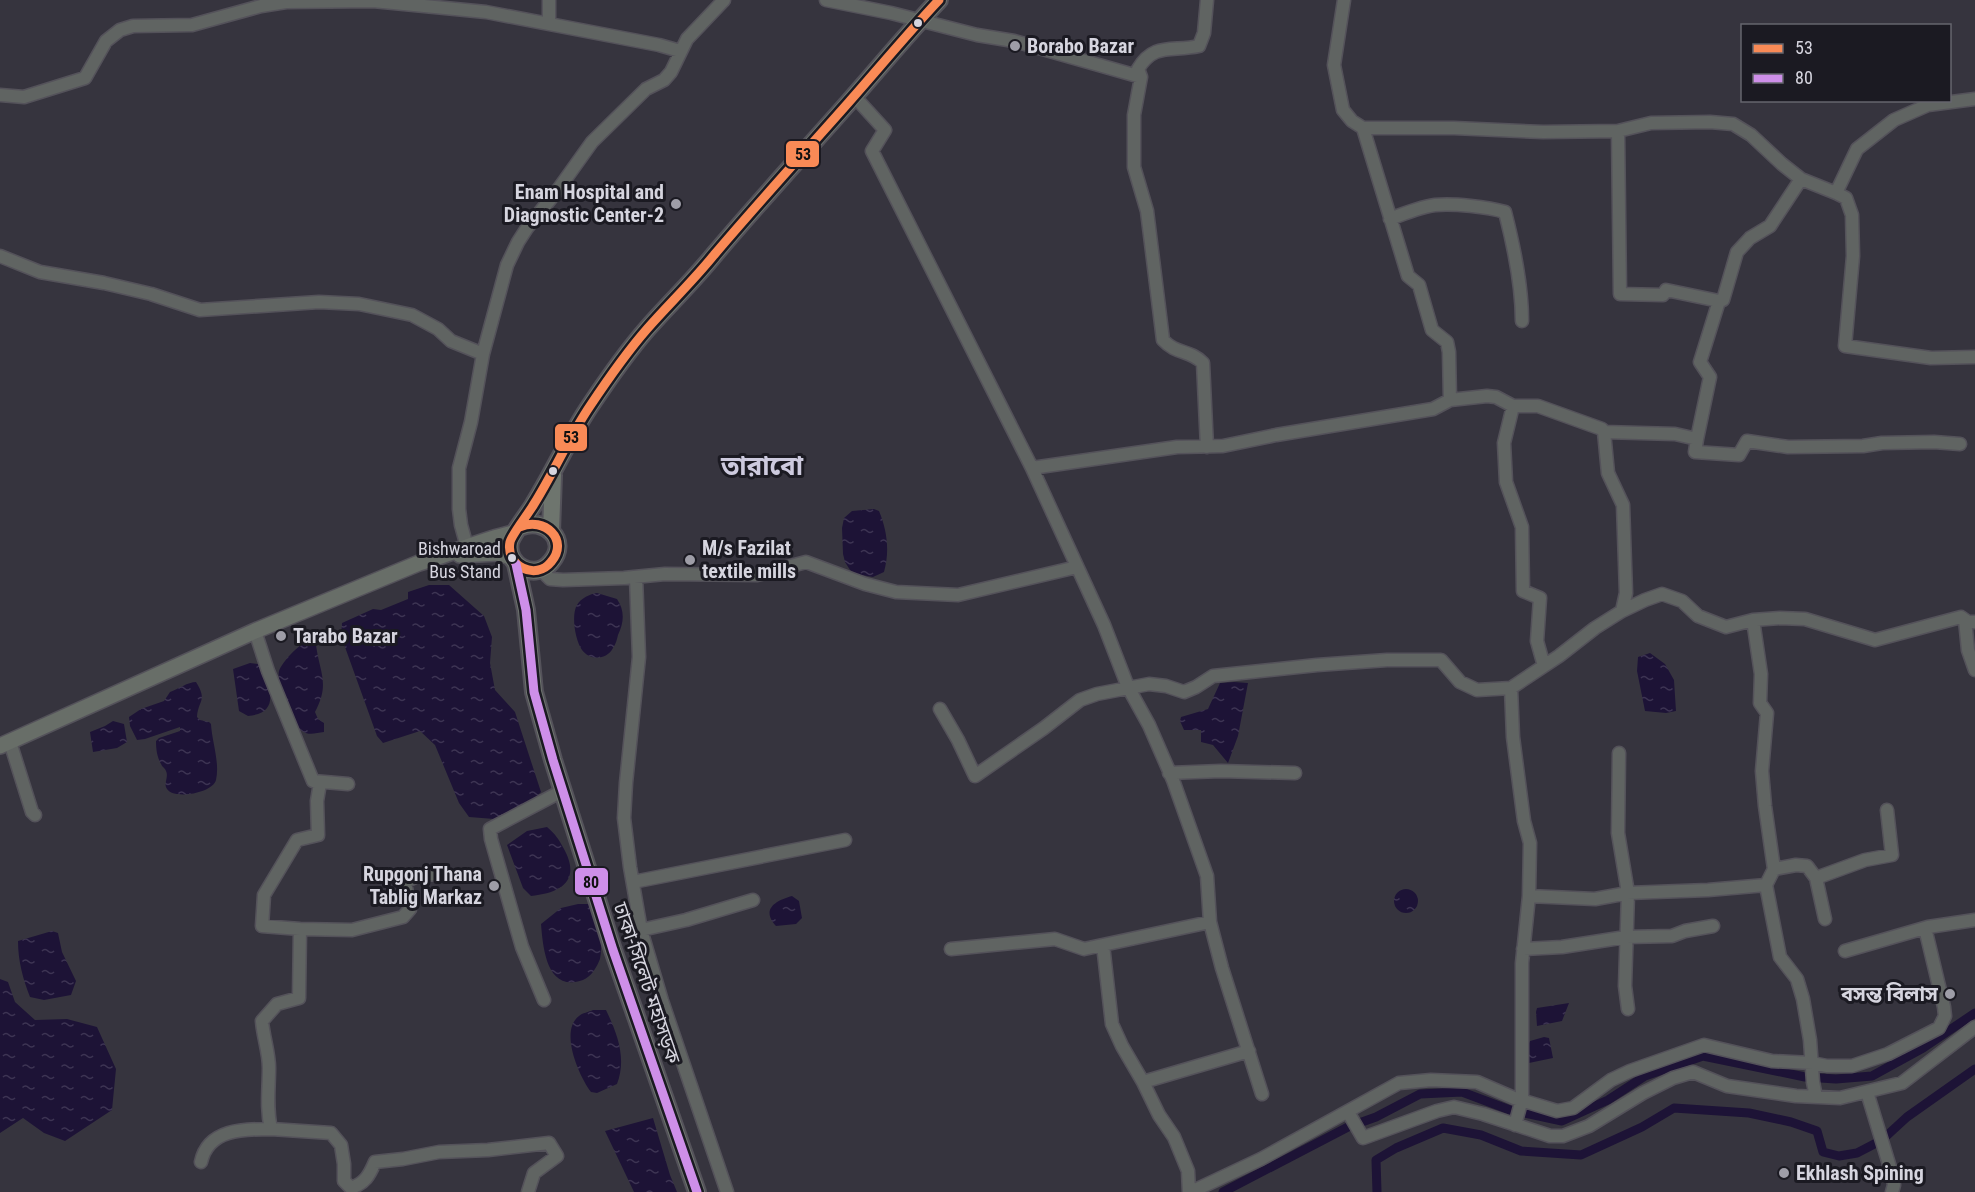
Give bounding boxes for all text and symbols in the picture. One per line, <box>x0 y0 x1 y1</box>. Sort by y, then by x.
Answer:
unlabelled marker <box>912 17 924 29</box>
legend <box>1741 24 1951 102</box>
place label: Borabo Bazar <box>1027 34 1134 58</box>
text: 53 <box>1795 37 1813 58</box>
marker: Borabo Bazar <box>1008 39 1022 53</box>
text: 80 <box>1795 67 1813 88</box>
line badge: 53 <box>785 140 820 168</box>
text: 53 <box>795 145 811 164</box>
place label: Enam Hospital and Diagnostic Center-2 <box>504 180 664 227</box>
marker: Enam Hospital and Diagnostic Center-2 <box>669 197 683 211</box>
line badge: 53 <box>554 423 588 452</box>
text: 53 <box>563 428 579 447</box>
district label: তারাবো <box>720 451 804 481</box>
unlabelled marker <box>547 465 559 477</box>
place label: M/s Fazilat textile mills <box>702 536 796 583</box>
place label: Bishwaroad Bus Stand <box>418 538 501 582</box>
marker: Bishwaroad Bus Stand <box>506 552 518 564</box>
marker: M/s Fazilat textile mills <box>683 553 697 567</box>
place label: Tarabo Bazar <box>293 624 398 648</box>
marker: Tarabo Bazar <box>274 629 288 643</box>
place label: Rupgonj Thana Tablig Markaz <box>363 862 482 909</box>
line badge: 80 <box>574 867 609 896</box>
text: 80 <box>583 873 599 892</box>
marker: Rupgonj Thana Tablig Markaz <box>487 879 501 893</box>
street label: ঢাকা-সিলেট মহাসড়ক <box>608 898 686 1068</box>
place label: বসন্ত বিলাস <box>1840 982 1939 1006</box>
marker: বসন্ত বিলাস <box>1943 987 1957 1001</box>
place label: Ekhlash Spining <box>1796 1161 1924 1185</box>
marker: Ekhlash Spining <box>1777 1166 1791 1180</box>

